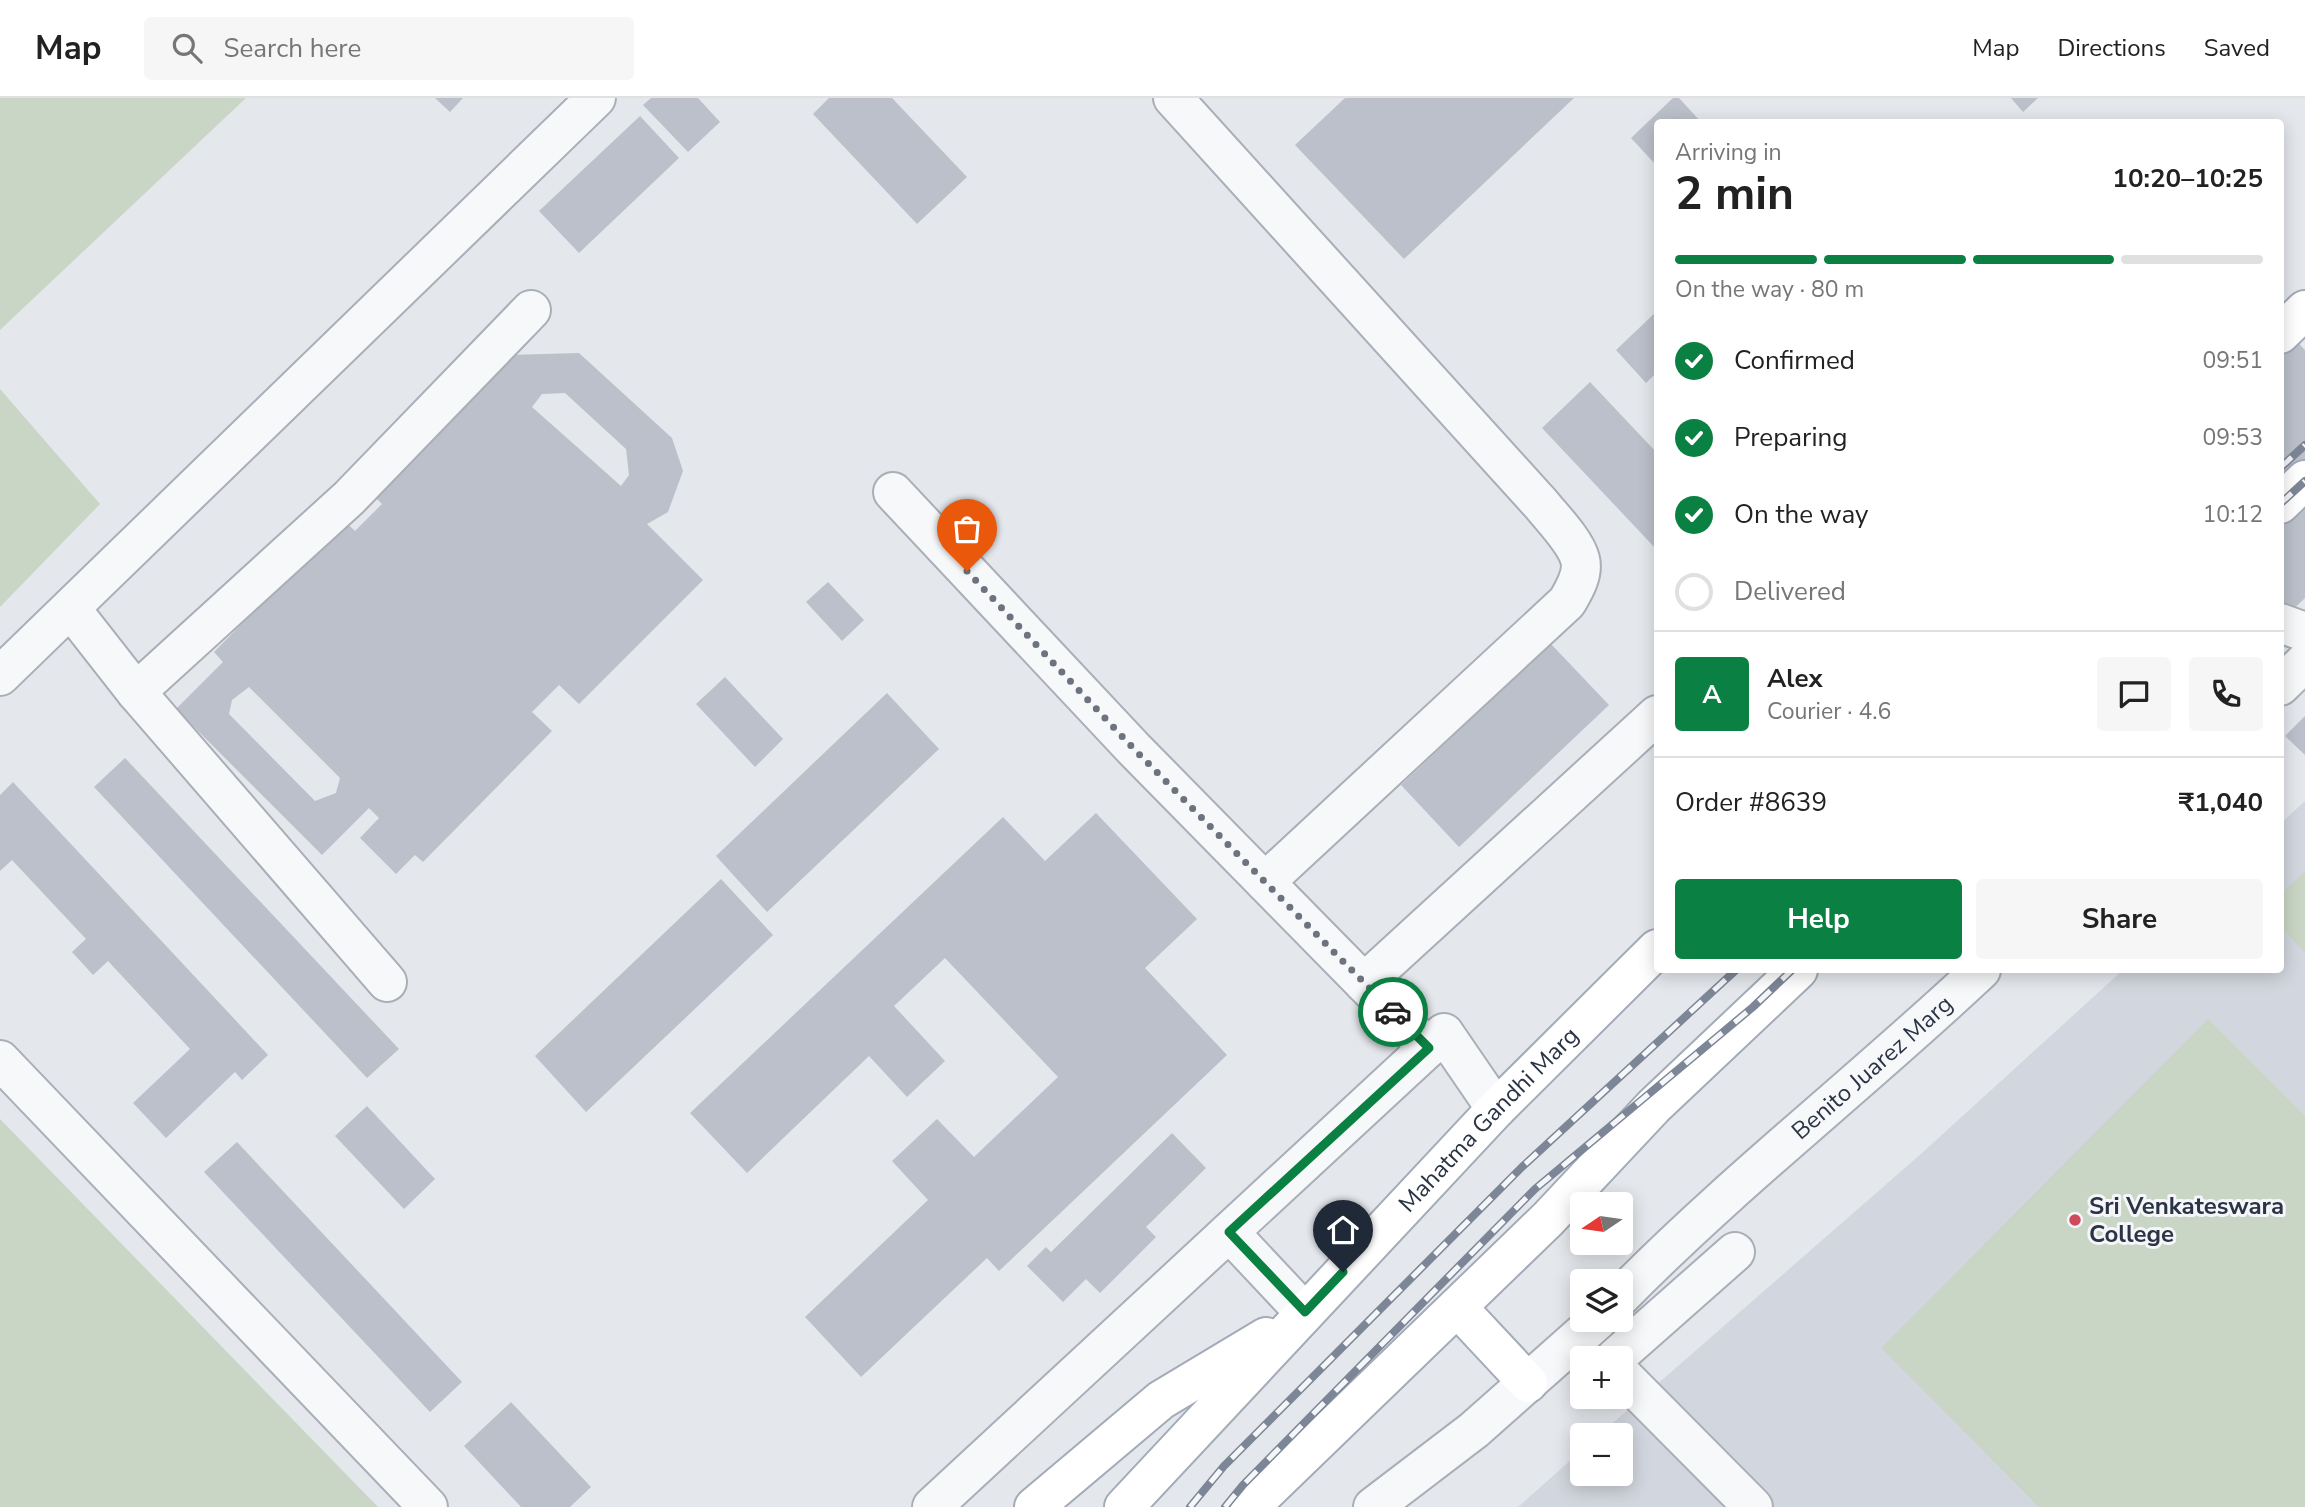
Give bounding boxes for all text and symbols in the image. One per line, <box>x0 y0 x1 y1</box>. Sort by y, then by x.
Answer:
search box <box>144 17 634 80</box>
text: Map <box>35 26 102 71</box>
icon: search <box>168 29 206 67</box>
text: Search here <box>224 31 361 66</box>
text: Map <box>1972 32 2019 64</box>
text: Directions <box>2057 32 2166 64</box>
text: Saved <box>2204 32 2270 64</box>
text: Arriving in <box>1675 137 1782 168</box>
text: 10:20–10:25 <box>2112 161 2263 196</box>
text: 2 min <box>1675 162 1794 225</box>
text: On the way · 80 m <box>1675 274 1864 305</box>
icon: check <box>1675 342 1713 380</box>
text: Confirmed <box>1734 343 1855 378</box>
text: 09:51 <box>2203 345 2263 376</box>
icon: check <box>1675 419 1713 457</box>
text: Preparing <box>1734 420 1847 455</box>
text: 09:53 <box>2203 422 2263 453</box>
icon: check <box>1675 496 1713 534</box>
text: On the way <box>1734 497 1868 532</box>
pin <box>937 499 997 571</box>
text: 10:12 <box>2203 499 2263 530</box>
icon: bag <box>948 510 986 548</box>
text: Delivered <box>1734 574 1846 609</box>
button: chat <box>2097 657 2171 731</box>
button: phone <box>2189 657 2263 731</box>
text: Alex <box>1767 661 1823 696</box>
text: A <box>1702 677 1722 712</box>
text: Courier · 4.6 <box>1767 696 1891 727</box>
text: Order #8639 <box>1675 785 1827 820</box>
text: ₹1,040 <box>2179 785 2263 820</box>
button: Help <box>1675 879 1962 959</box>
button: Share <box>1976 879 2263 959</box>
courier <box>1358 977 1428 1047</box>
street label: Benito Juarez Marg <box>1785 988 1959 1147</box>
icon: car <box>1374 993 1412 1031</box>
street label: Mahatma Gandhi Marg <box>1391 1020 1586 1219</box>
place label: Sri Venkateswara College <box>2089 1190 2284 1250</box>
north arrow <box>1570 1192 1633 1255</box>
map controls <box>1570 1192 1633 1486</box>
pin <box>1313 1200 1373 1272</box>
icon: home <box>1324 1211 1362 1249</box>
marker: Sri Venkateswara College <box>2067 1212 2083 1228</box>
button: layers <box>1570 1269 1633 1332</box>
button: + <box>1570 1346 1633 1409</box>
button: − <box>1570 1423 1633 1486</box>

